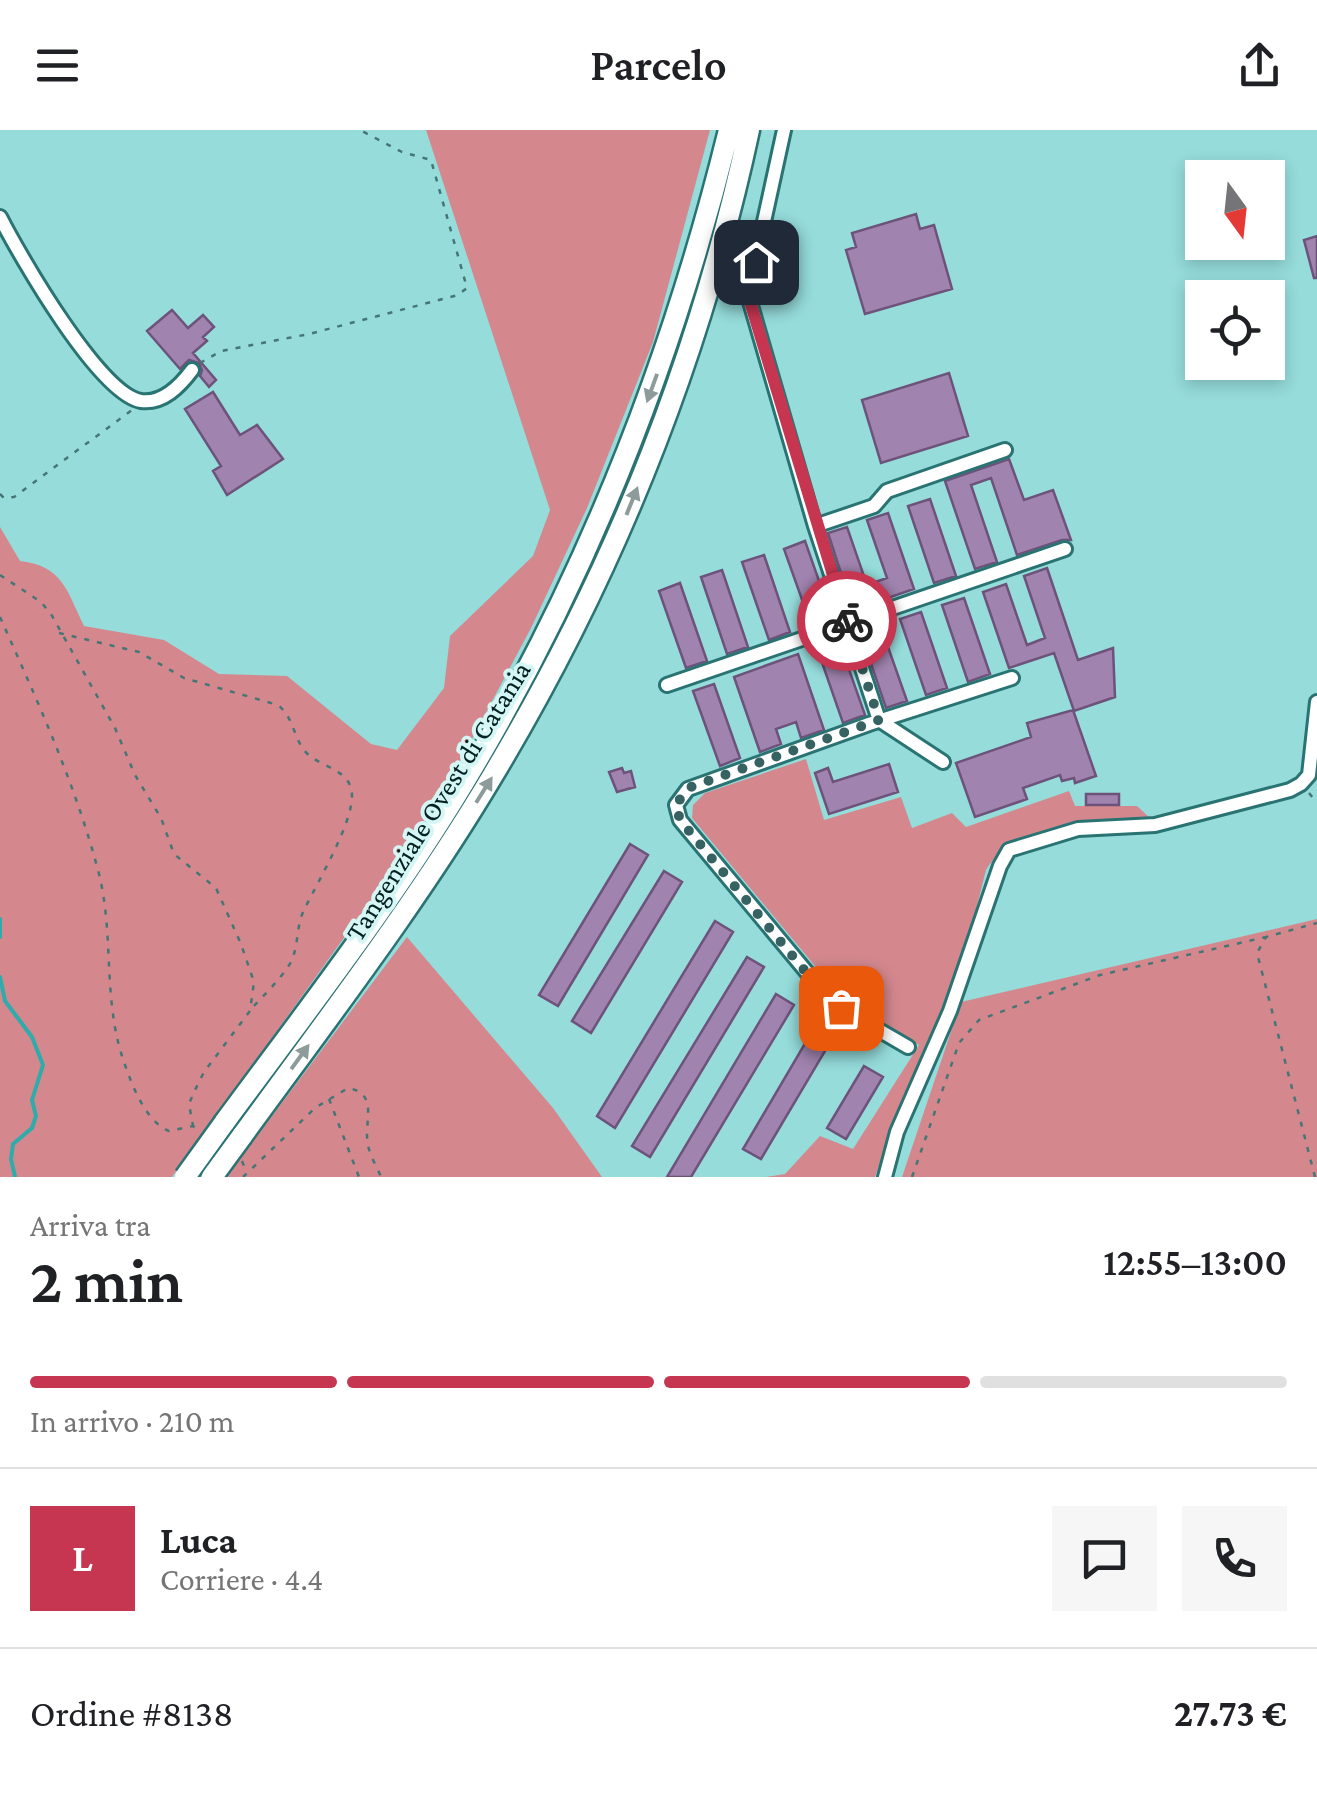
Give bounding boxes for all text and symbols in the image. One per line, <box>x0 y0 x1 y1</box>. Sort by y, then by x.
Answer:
icon: menu <box>30 38 85 93</box>
icon: share <box>1232 38 1287 93</box>
text: Parcelo <box>590 40 727 90</box>
north arrow <box>1185 160 1285 260</box>
map controls <box>1185 160 1285 380</box>
pin <box>714 220 799 305</box>
icon: home <box>729 235 784 290</box>
button: locate <box>1185 280 1285 380</box>
one-way arrow <box>644 373 659 403</box>
one-way arrow <box>625 486 641 516</box>
courier <box>797 571 897 671</box>
icon: bike <box>820 594 875 649</box>
street label: Tangenziale Ovest di Catania <box>339 656 537 946</box>
one-way arrow <box>475 776 492 804</box>
pin <box>799 966 884 1051</box>
icon: bag <box>814 981 869 1036</box>
one-way arrow <box>289 1044 309 1070</box>
text: Arriva tra <box>30 1207 151 1243</box>
text: 12:55–13:00 <box>1103 1241 1287 1283</box>
text: 2 min <box>30 1244 183 1316</box>
text: In arrivo · 210 m <box>30 1403 235 1439</box>
button: chat <box>1052 1506 1157 1611</box>
button: phone <box>1182 1506 1287 1611</box>
text: Luca <box>160 1519 237 1561</box>
text: L <box>72 1537 93 1579</box>
text: Corriere · 4.4 <box>160 1561 323 1597</box>
text: Ordine #8138 <box>30 1692 233 1734</box>
text: 27.73 € <box>1174 1692 1287 1734</box>

